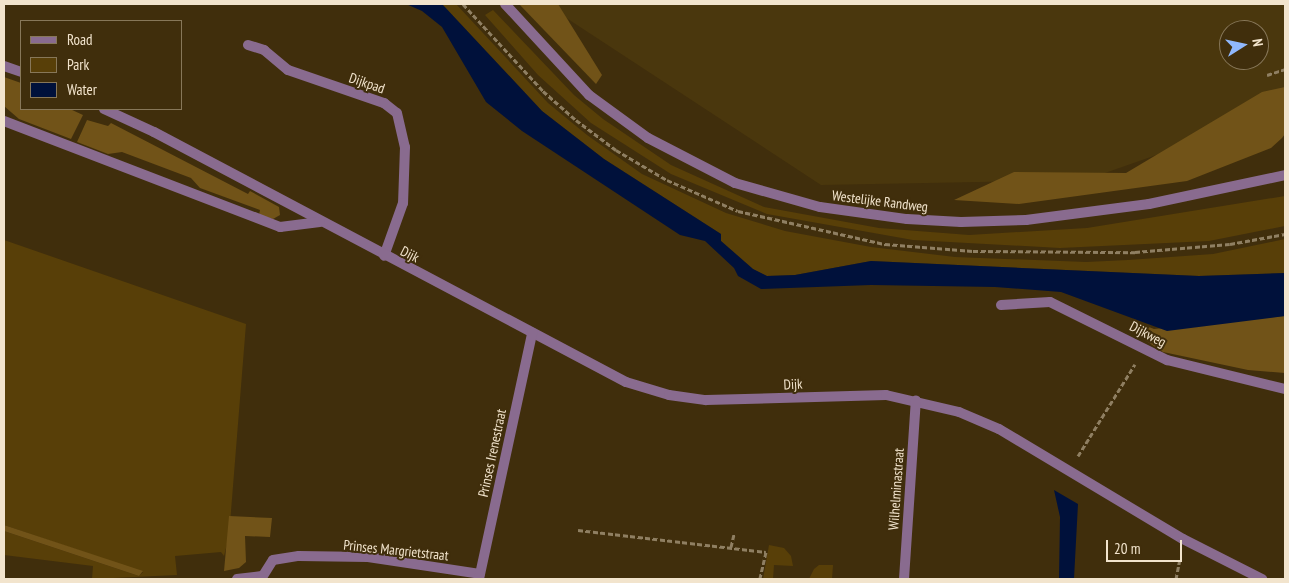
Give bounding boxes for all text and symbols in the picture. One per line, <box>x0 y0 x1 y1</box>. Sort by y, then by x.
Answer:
legend <box>20 20 182 110</box>
north arrow <box>1219 20 1269 70</box>
text: Road <box>67 30 93 49</box>
text: N <box>1248 37 1267 48</box>
text: Park <box>67 55 89 74</box>
street label: Dijkpad <box>347 69 387 97</box>
text: Water <box>67 80 97 99</box>
street label: Westelijke Randweg <box>831 187 929 215</box>
street label: Dijk <box>398 242 422 266</box>
street label: Dijkweg <box>1127 318 1169 350</box>
street label: Dijk <box>783 375 803 393</box>
street label: Prinses Irenestraat <box>474 408 510 498</box>
street label: Wilhelminastraat <box>885 447 907 531</box>
scale bar <box>1109 530 1185 562</box>
street label: Prinses Margrietstraat <box>343 536 449 564</box>
text: 20 m <box>1114 539 1140 558</box>

